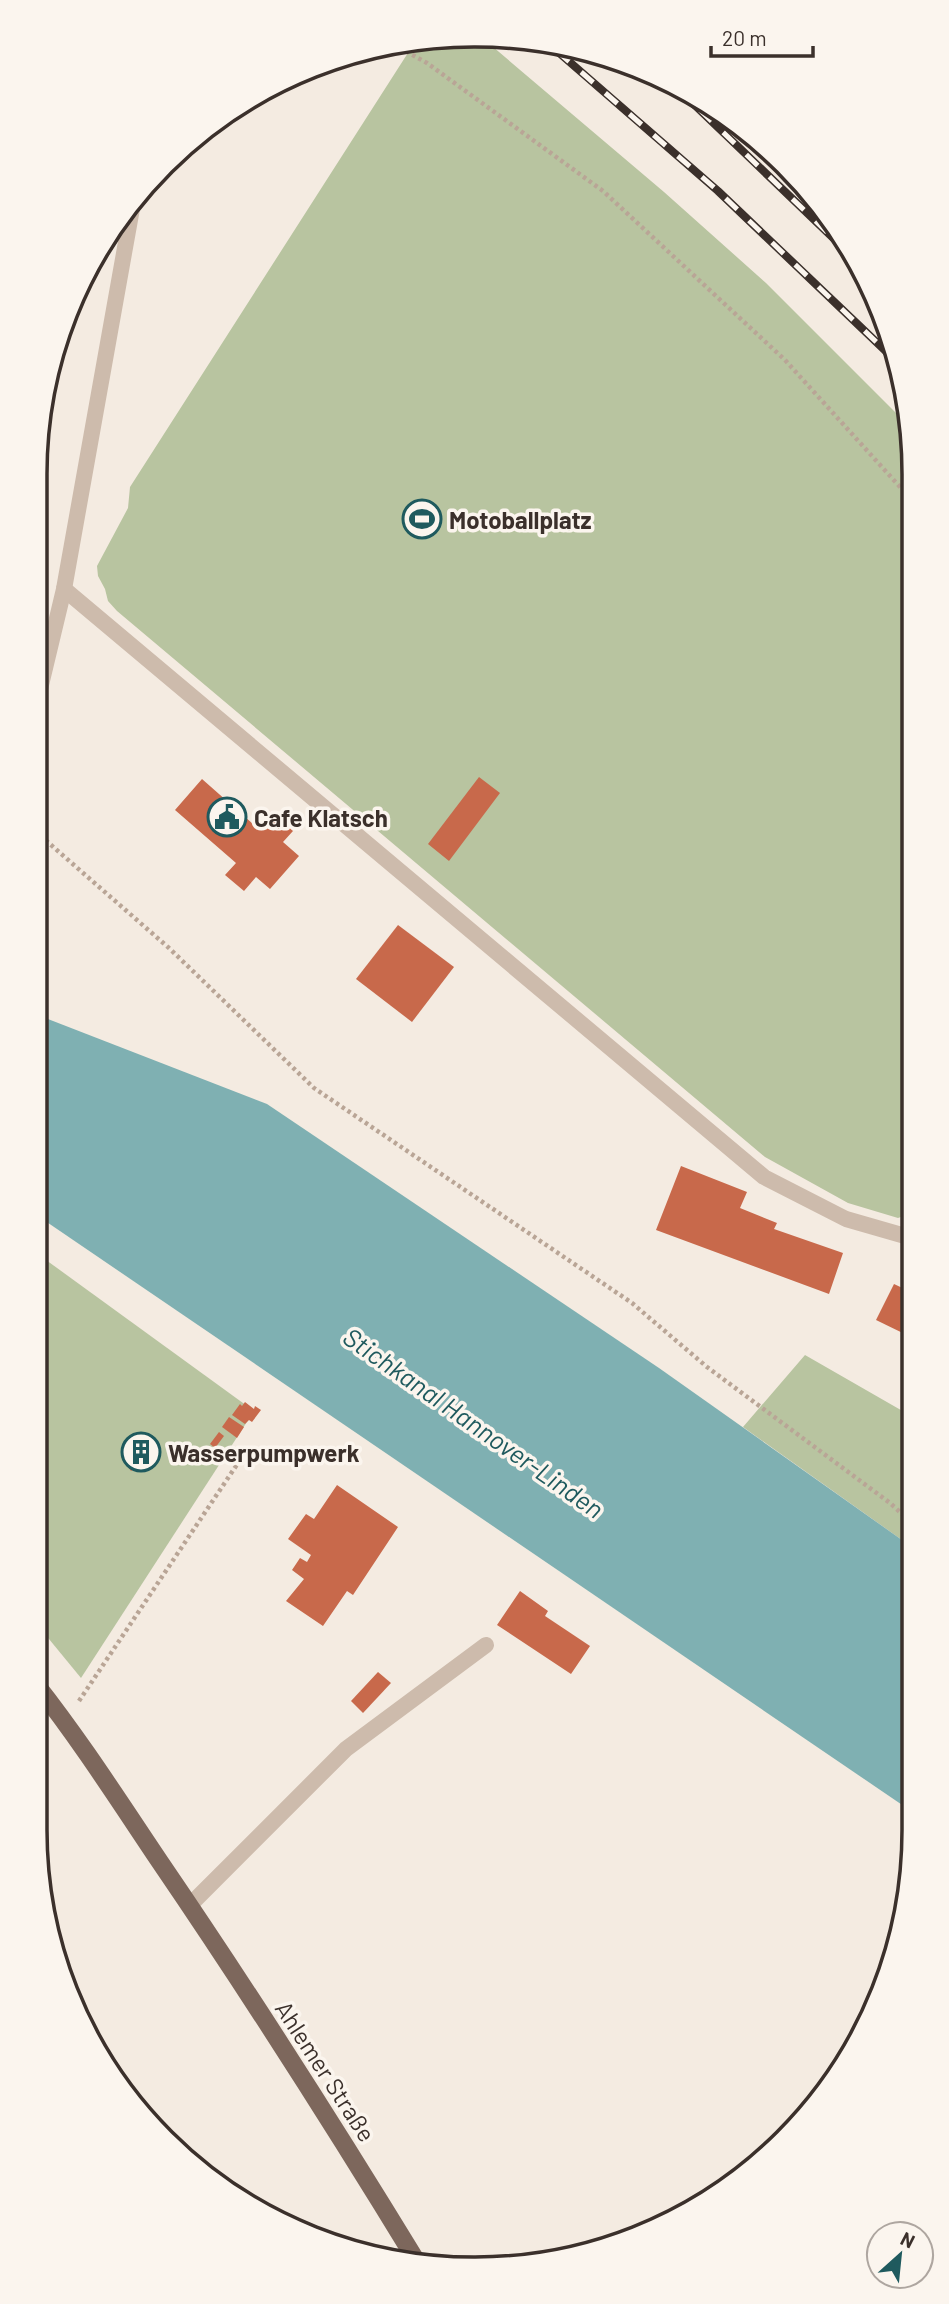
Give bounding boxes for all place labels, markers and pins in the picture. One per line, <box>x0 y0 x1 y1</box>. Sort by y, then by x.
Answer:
sports icon: Motoballplatz <box>401 498 443 540</box>
place label: Motoballplatz <box>449 505 592 534</box>
public building icon: Cafe Klatsch <box>206 796 248 838</box>
place label: Cafe Klatsch <box>254 803 388 832</box>
building icon: Wasserpumpwerk <box>120 1431 162 1473</box>
place label: Wasserpumpwerk <box>168 1438 360 1467</box>

